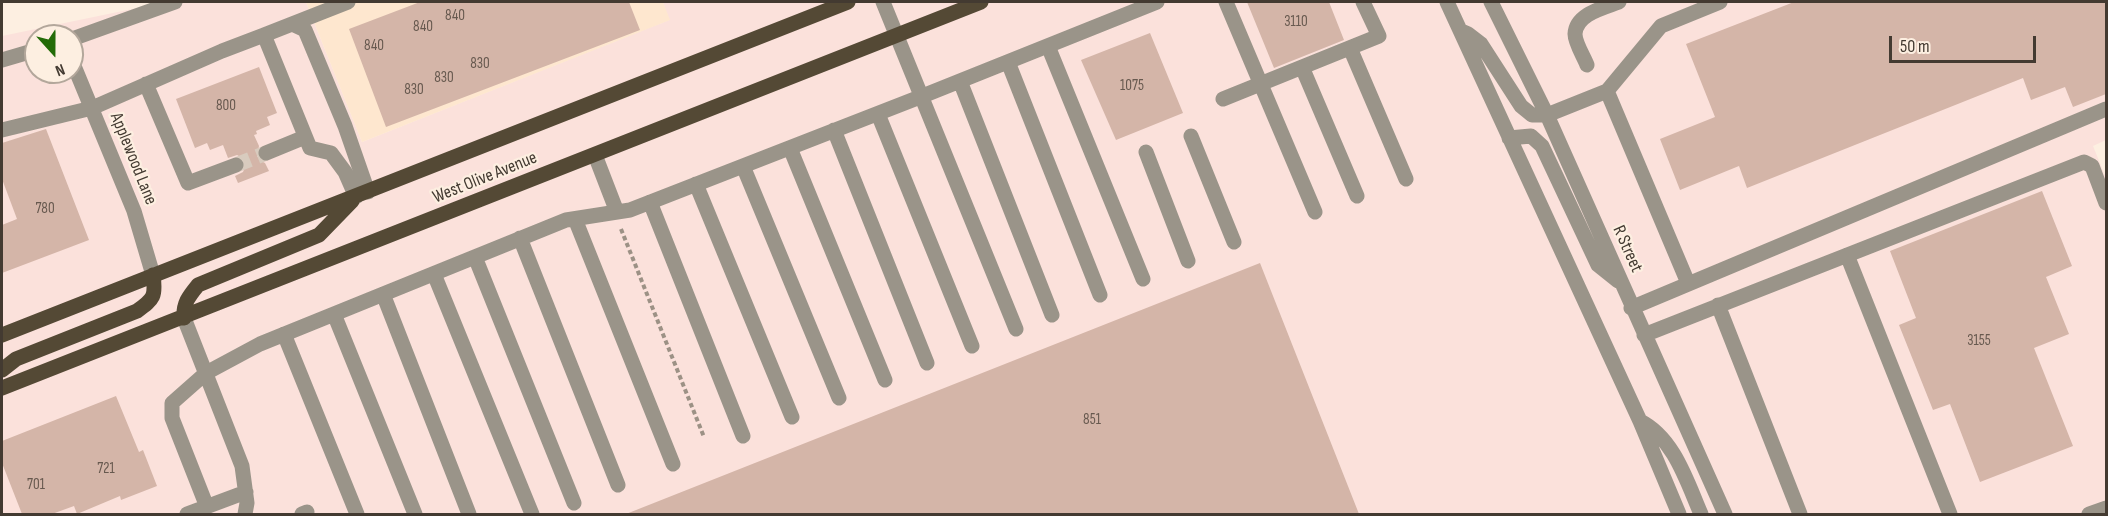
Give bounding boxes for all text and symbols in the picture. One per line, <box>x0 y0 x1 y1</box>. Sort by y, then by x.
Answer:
house number: 840 <box>445 7 465 25</box>
house number: 3110 <box>1284 13 1308 31</box>
house number: 840 <box>413 18 433 36</box>
north arrow <box>24 24 84 84</box>
scale bar <box>1892 24 2039 62</box>
text: 50 m <box>1900 36 1930 57</box>
house number: 840 <box>364 37 384 55</box>
house number: 830 <box>470 55 490 73</box>
text: N <box>53 59 67 80</box>
house number: 830 <box>434 69 454 87</box>
house number: 1075 <box>1120 77 1144 95</box>
house number: 830 <box>404 81 424 99</box>
house number: 800 <box>216 97 236 115</box>
street label: Applewood Lane <box>105 110 161 208</box>
street label: West Olive Avenue <box>430 147 540 209</box>
house number: 780 <box>35 200 55 218</box>
street label: R Street <box>1607 222 1647 276</box>
house number: 3155 <box>1967 332 1991 350</box>
house number: 851 <box>1083 411 1101 429</box>
house number: 721 <box>97 460 115 478</box>
house number: 701 <box>27 476 45 494</box>

